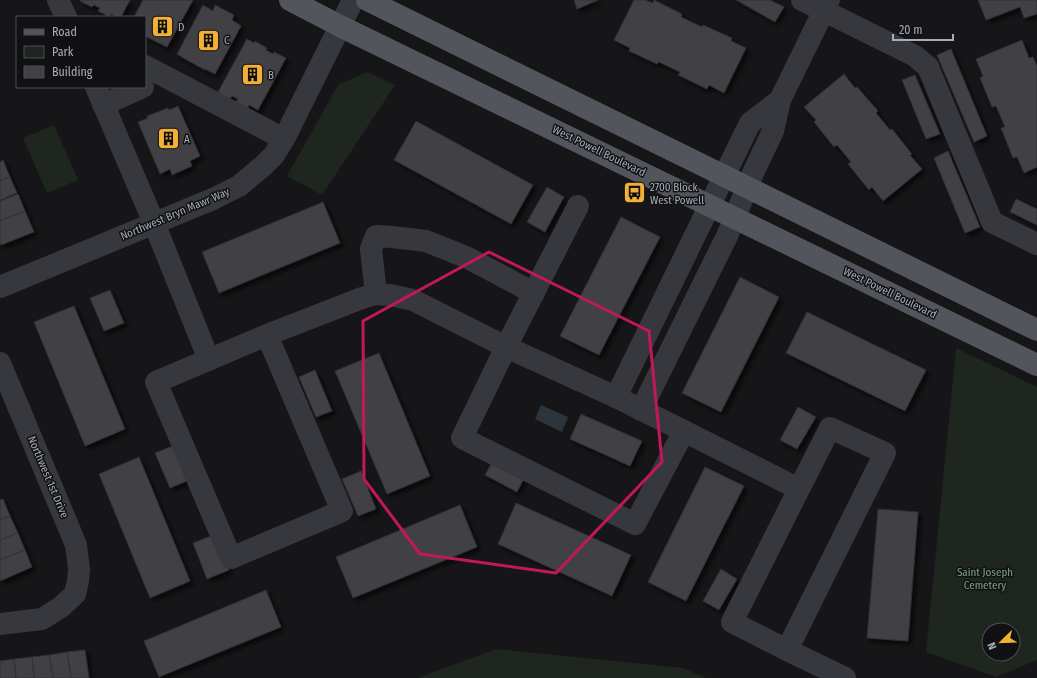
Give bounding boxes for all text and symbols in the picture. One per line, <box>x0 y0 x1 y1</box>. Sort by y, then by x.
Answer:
building icon: D <box>149 14 175 40</box>
legend <box>16 16 146 88</box>
scale bar <box>893 16 953 42</box>
place label: D <box>178 21 184 34</box>
text: 20 m <box>899 23 923 37</box>
text: Road <box>52 25 77 39</box>
building icon: C <box>196 27 222 53</box>
place label: C <box>224 34 230 47</box>
text: Park <box>52 45 74 59</box>
building icon: B <box>239 62 265 88</box>
text: Building <box>52 65 93 79</box>
place label: B <box>268 69 274 82</box>
street label: West Powell Boulevard <box>550 123 648 179</box>
building icon: A <box>156 126 182 152</box>
place label: A <box>184 133 190 146</box>
bus stop icon: 2700 Block West Powell <box>622 180 648 206</box>
place label: 2700 Block West Powell <box>650 181 704 207</box>
street label: Northwest Bryn Mawr Way <box>119 185 232 243</box>
street label: West Powell Boulevard <box>841 265 939 321</box>
street label: Northwest 1st Drive <box>25 434 71 520</box>
park label: Saint Joseph Cemetery <box>957 566 1013 592</box>
north arrow <box>981 622 1021 662</box>
text: N <box>985 640 1000 651</box>

